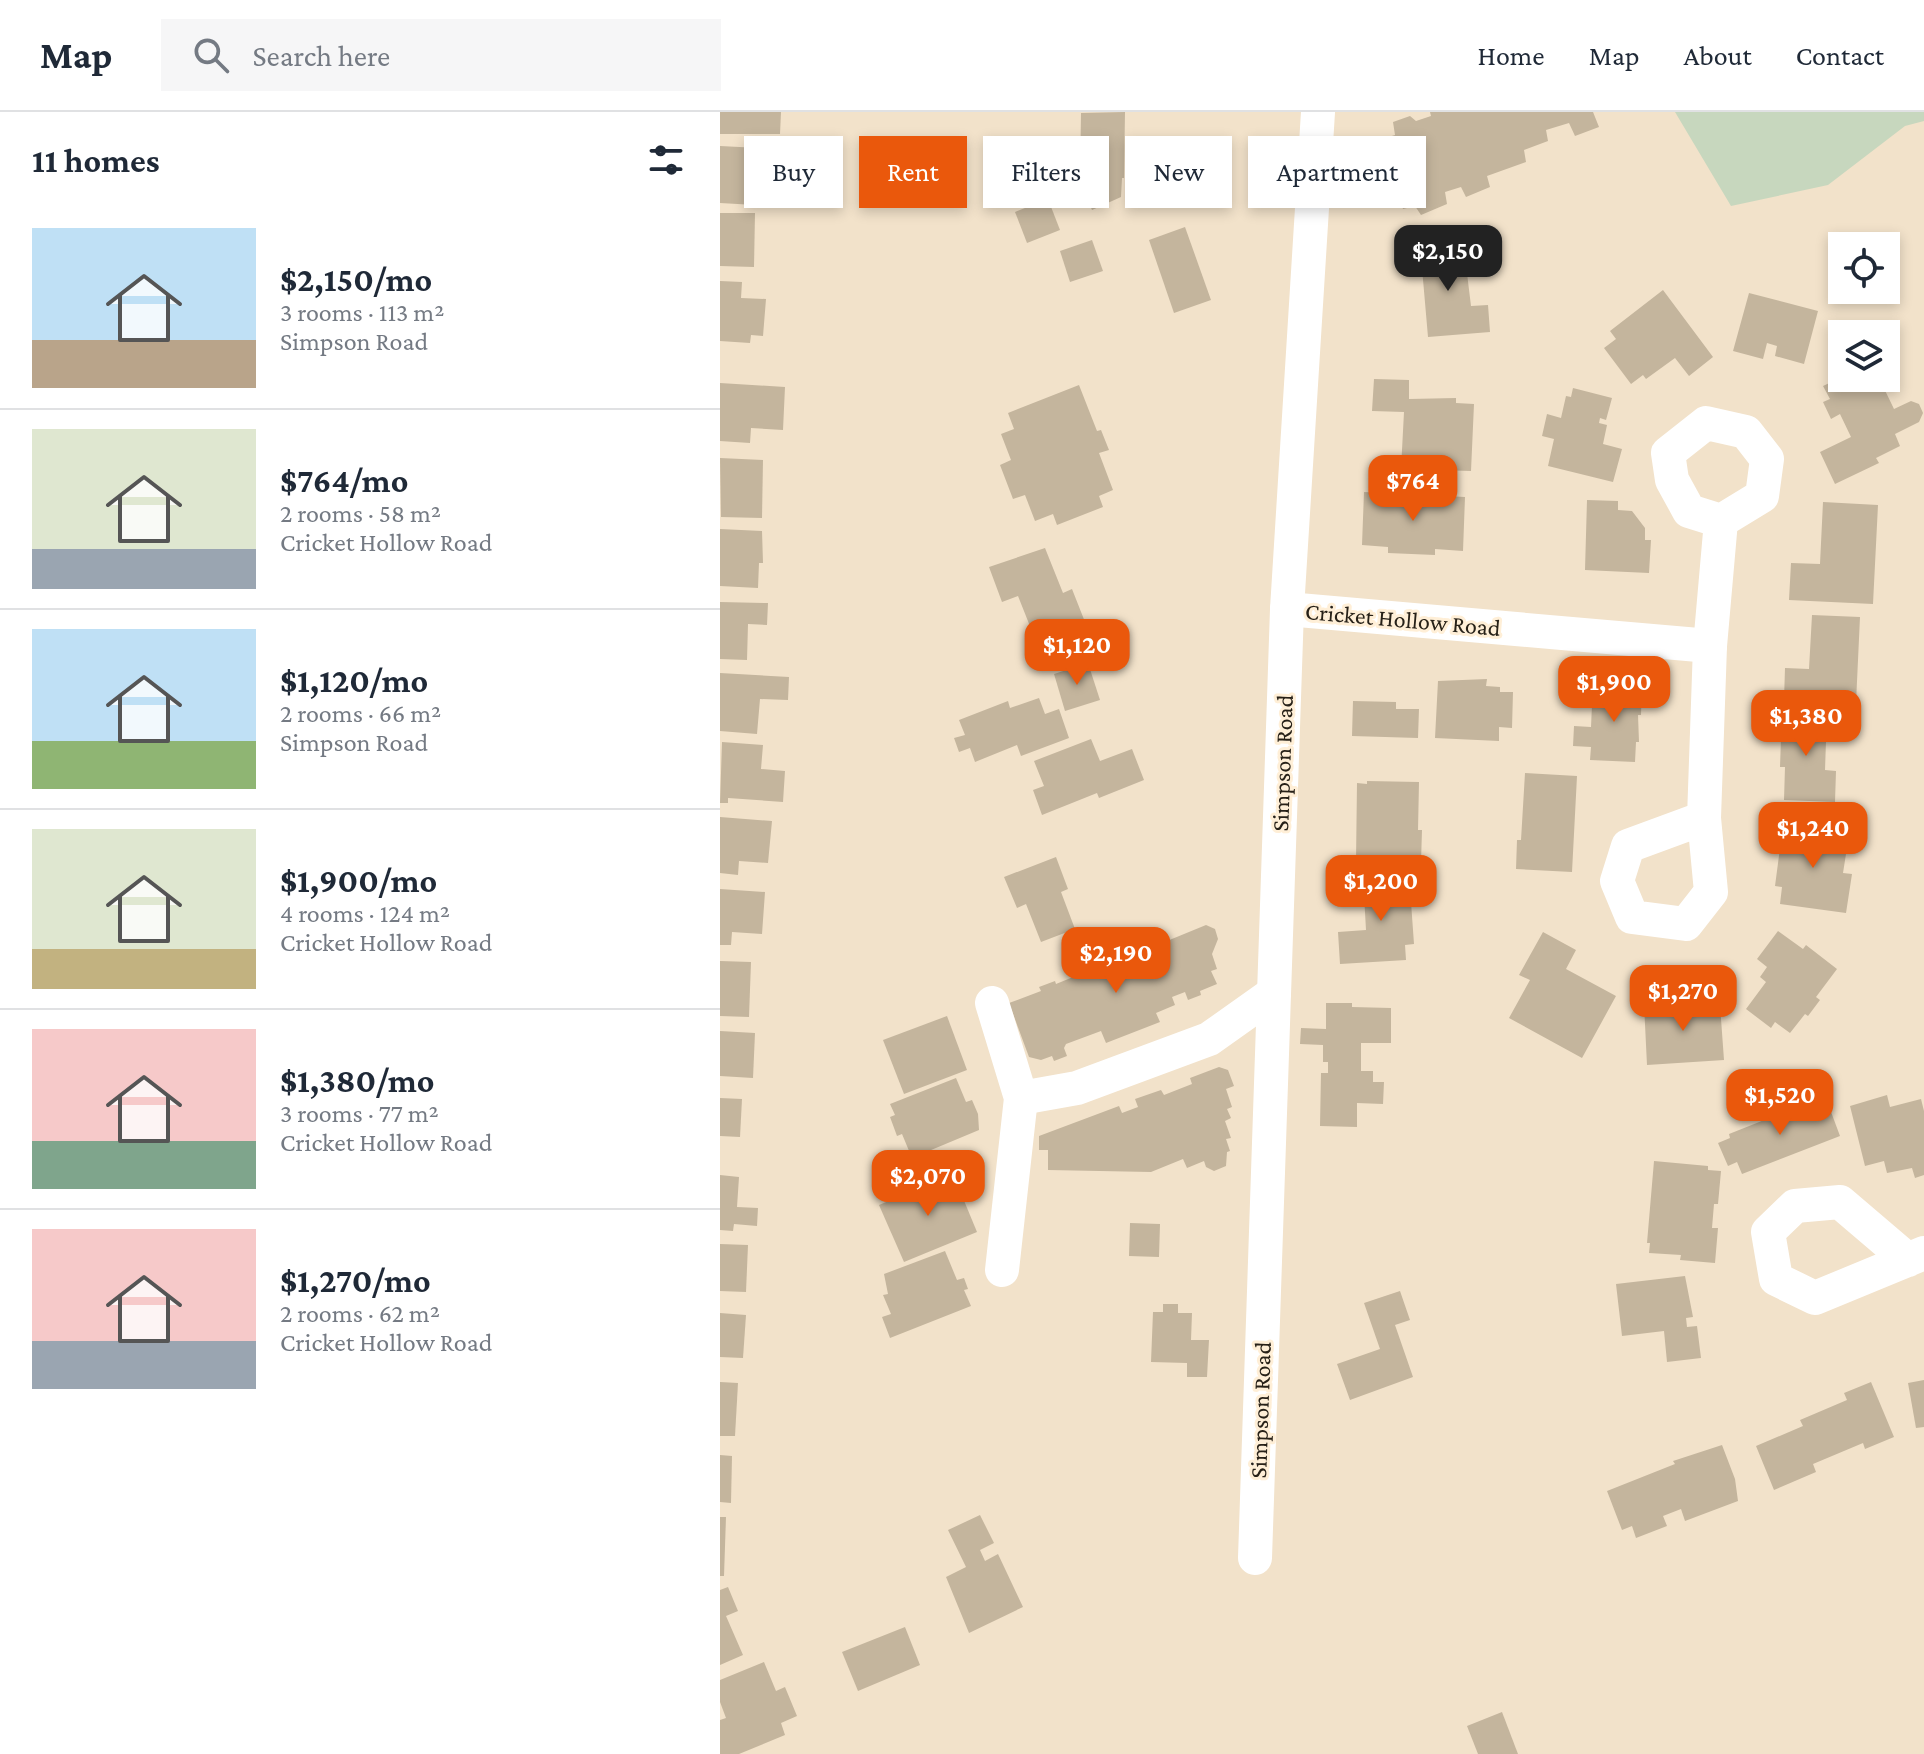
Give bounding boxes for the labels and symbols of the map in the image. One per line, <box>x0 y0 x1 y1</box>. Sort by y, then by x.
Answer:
pin: $2,150 <box>1383 225 1513 293</box>
pin: $764 <box>1366 455 1460 523</box>
street label: Cricket Hollow Road <box>1304 597 1502 641</box>
pin: $1,120 <box>1012 619 1142 687</box>
pin: $1,900 <box>1549 656 1679 724</box>
pin: $1,380 <box>1741 690 1871 758</box>
street label: Simpson Road <box>1266 694 1298 832</box>
pin: $1,240 <box>1748 802 1878 870</box>
pin: $1,200 <box>1316 855 1446 923</box>
pin: $2,190 <box>1051 927 1181 995</box>
pin: $1,270 <box>1618 965 1748 1033</box>
pin: $1,520 <box>1715 1069 1845 1137</box>
pin: $2,070 <box>863 1150 993 1218</box>
street label: Simpson Road <box>1244 1341 1276 1479</box>

